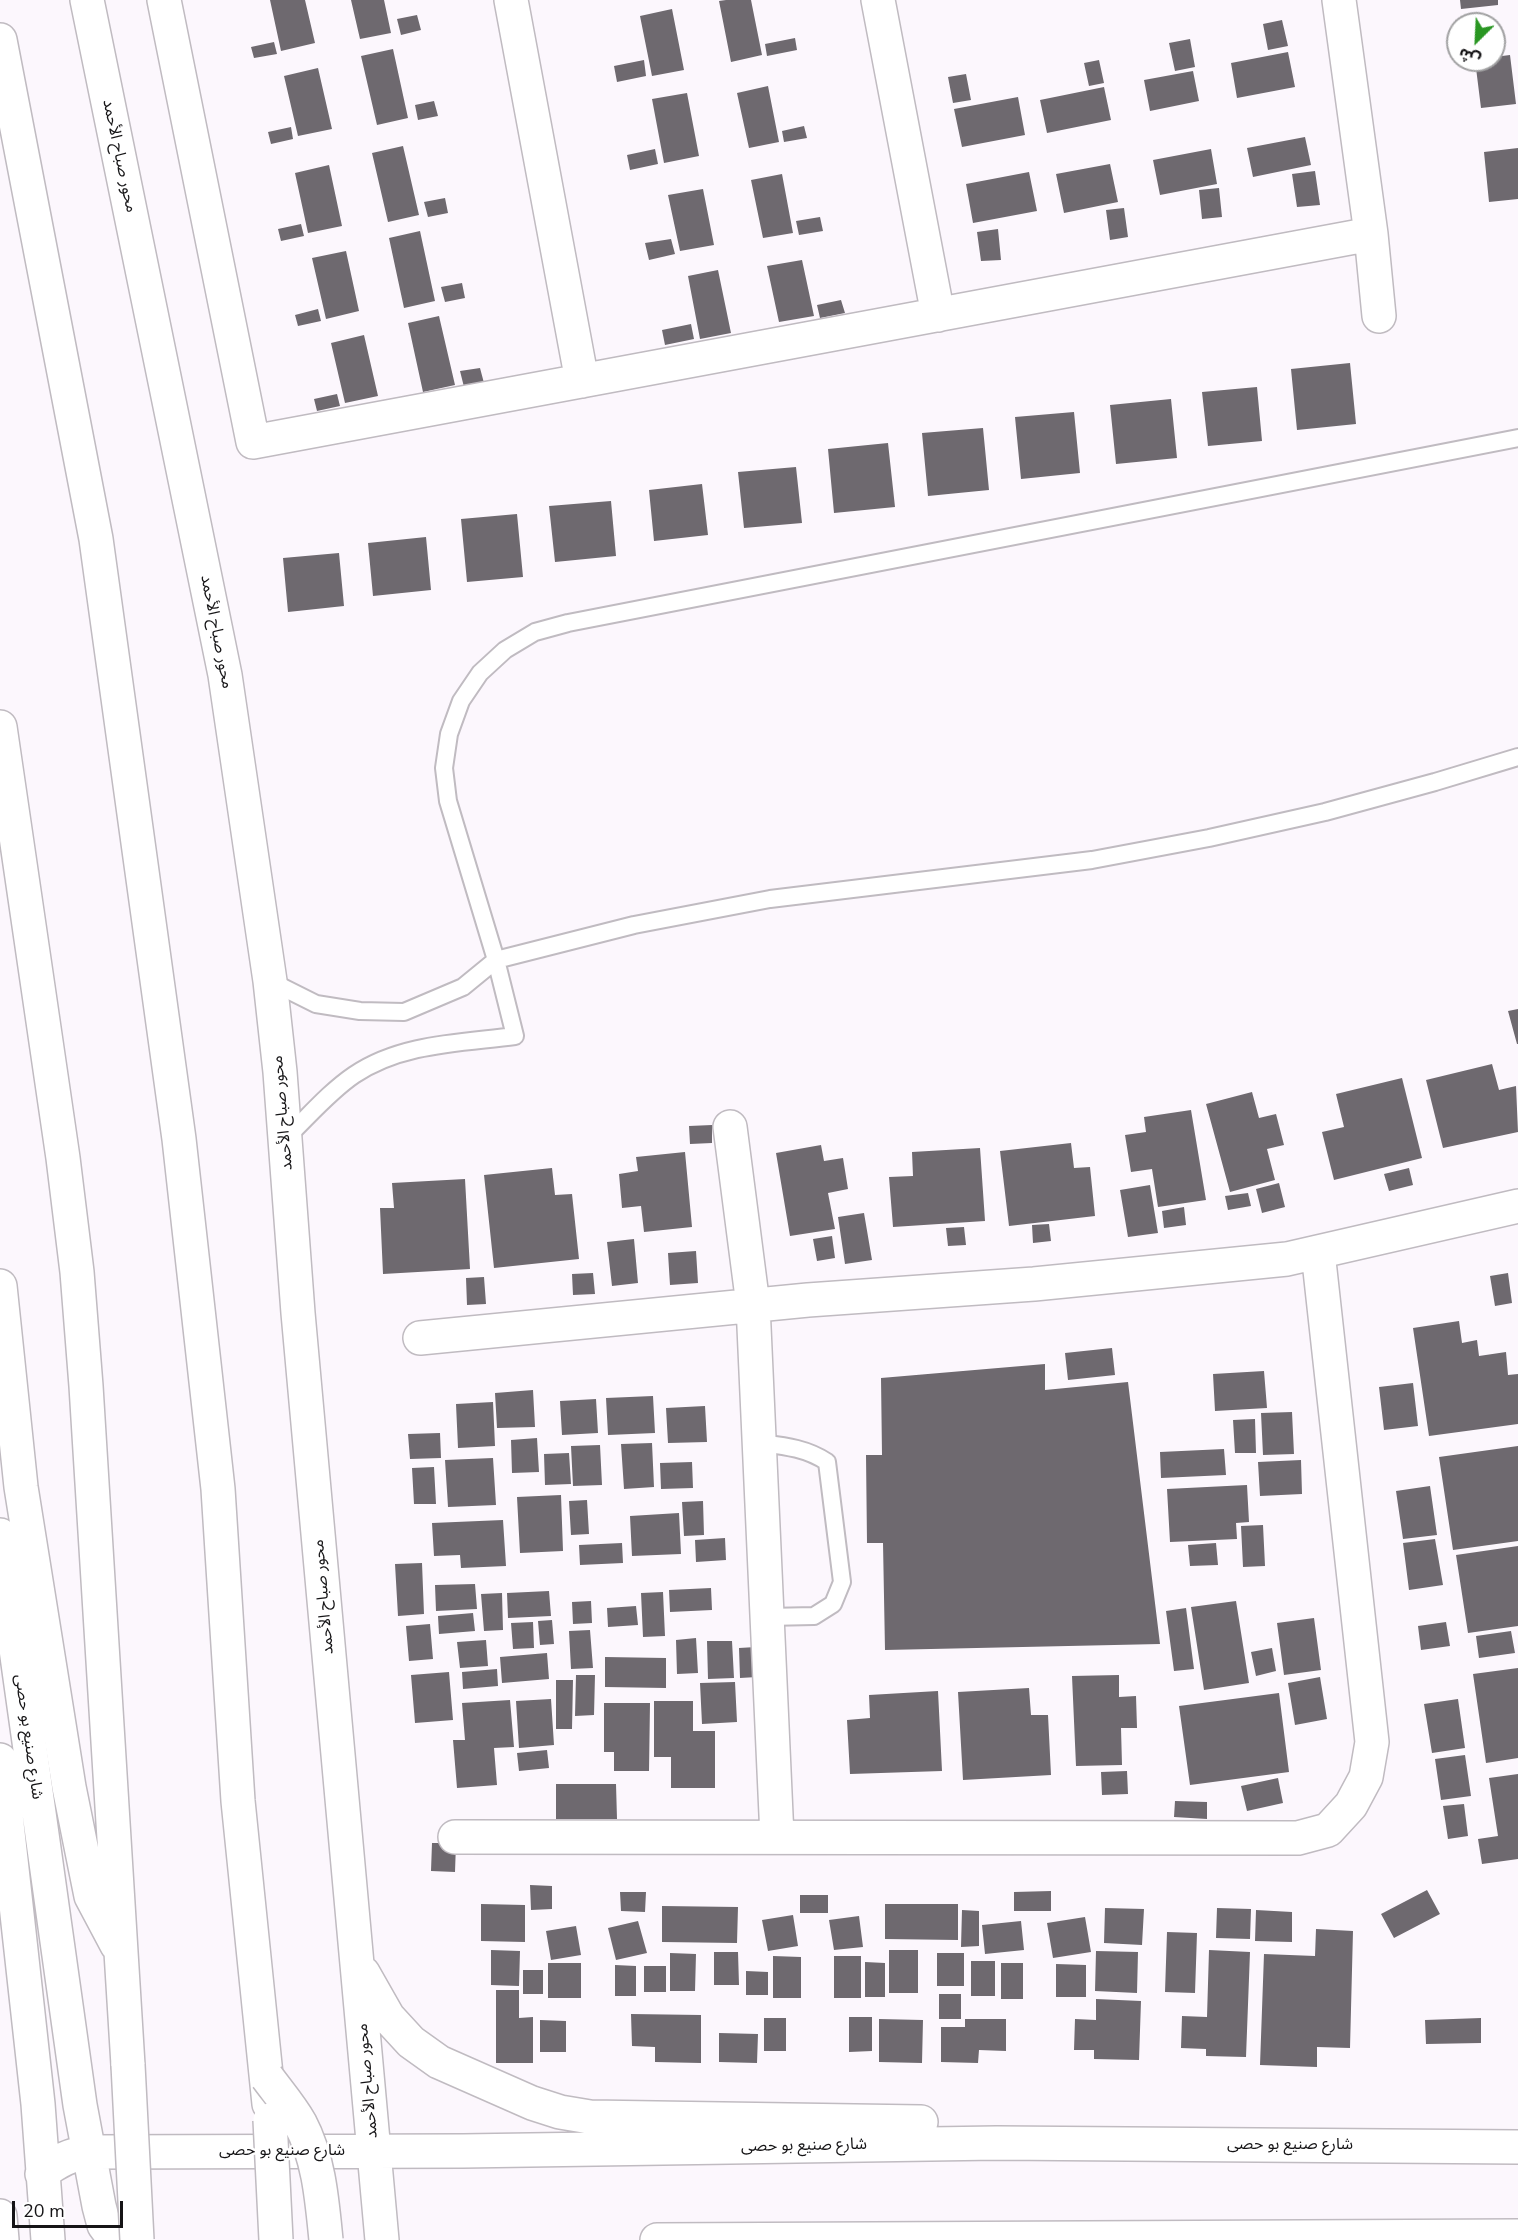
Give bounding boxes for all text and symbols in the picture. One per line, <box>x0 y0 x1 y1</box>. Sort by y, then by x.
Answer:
north arrow <box>1446 12 1506 72</box>
text: ش <box>1455 42 1484 71</box>
street label: محور صباح الأحمد <box>98 98 140 214</box>
street label: محور صباح الأحمد <box>196 574 236 690</box>
street label: محور صباح الأحمد <box>268 1055 298 1171</box>
street label: محور صباح الأحمد <box>309 1539 339 1655</box>
street label: شارع صنيع بو حصى <box>10 1673 46 1801</box>
street label: محور صباح الأحمد <box>353 2023 383 2139</box>
street label: شارع صنيع بو حصى <box>741 2135 867 2157</box>
street label: شارع صنيع بو حصى <box>1227 2135 1353 2155</box>
street label: شارع صنيع بو حصى <box>219 2141 345 2161</box>
scale bar <box>15 2189 126 2227</box>
text: 20 m <box>23 2199 65 2223</box>

